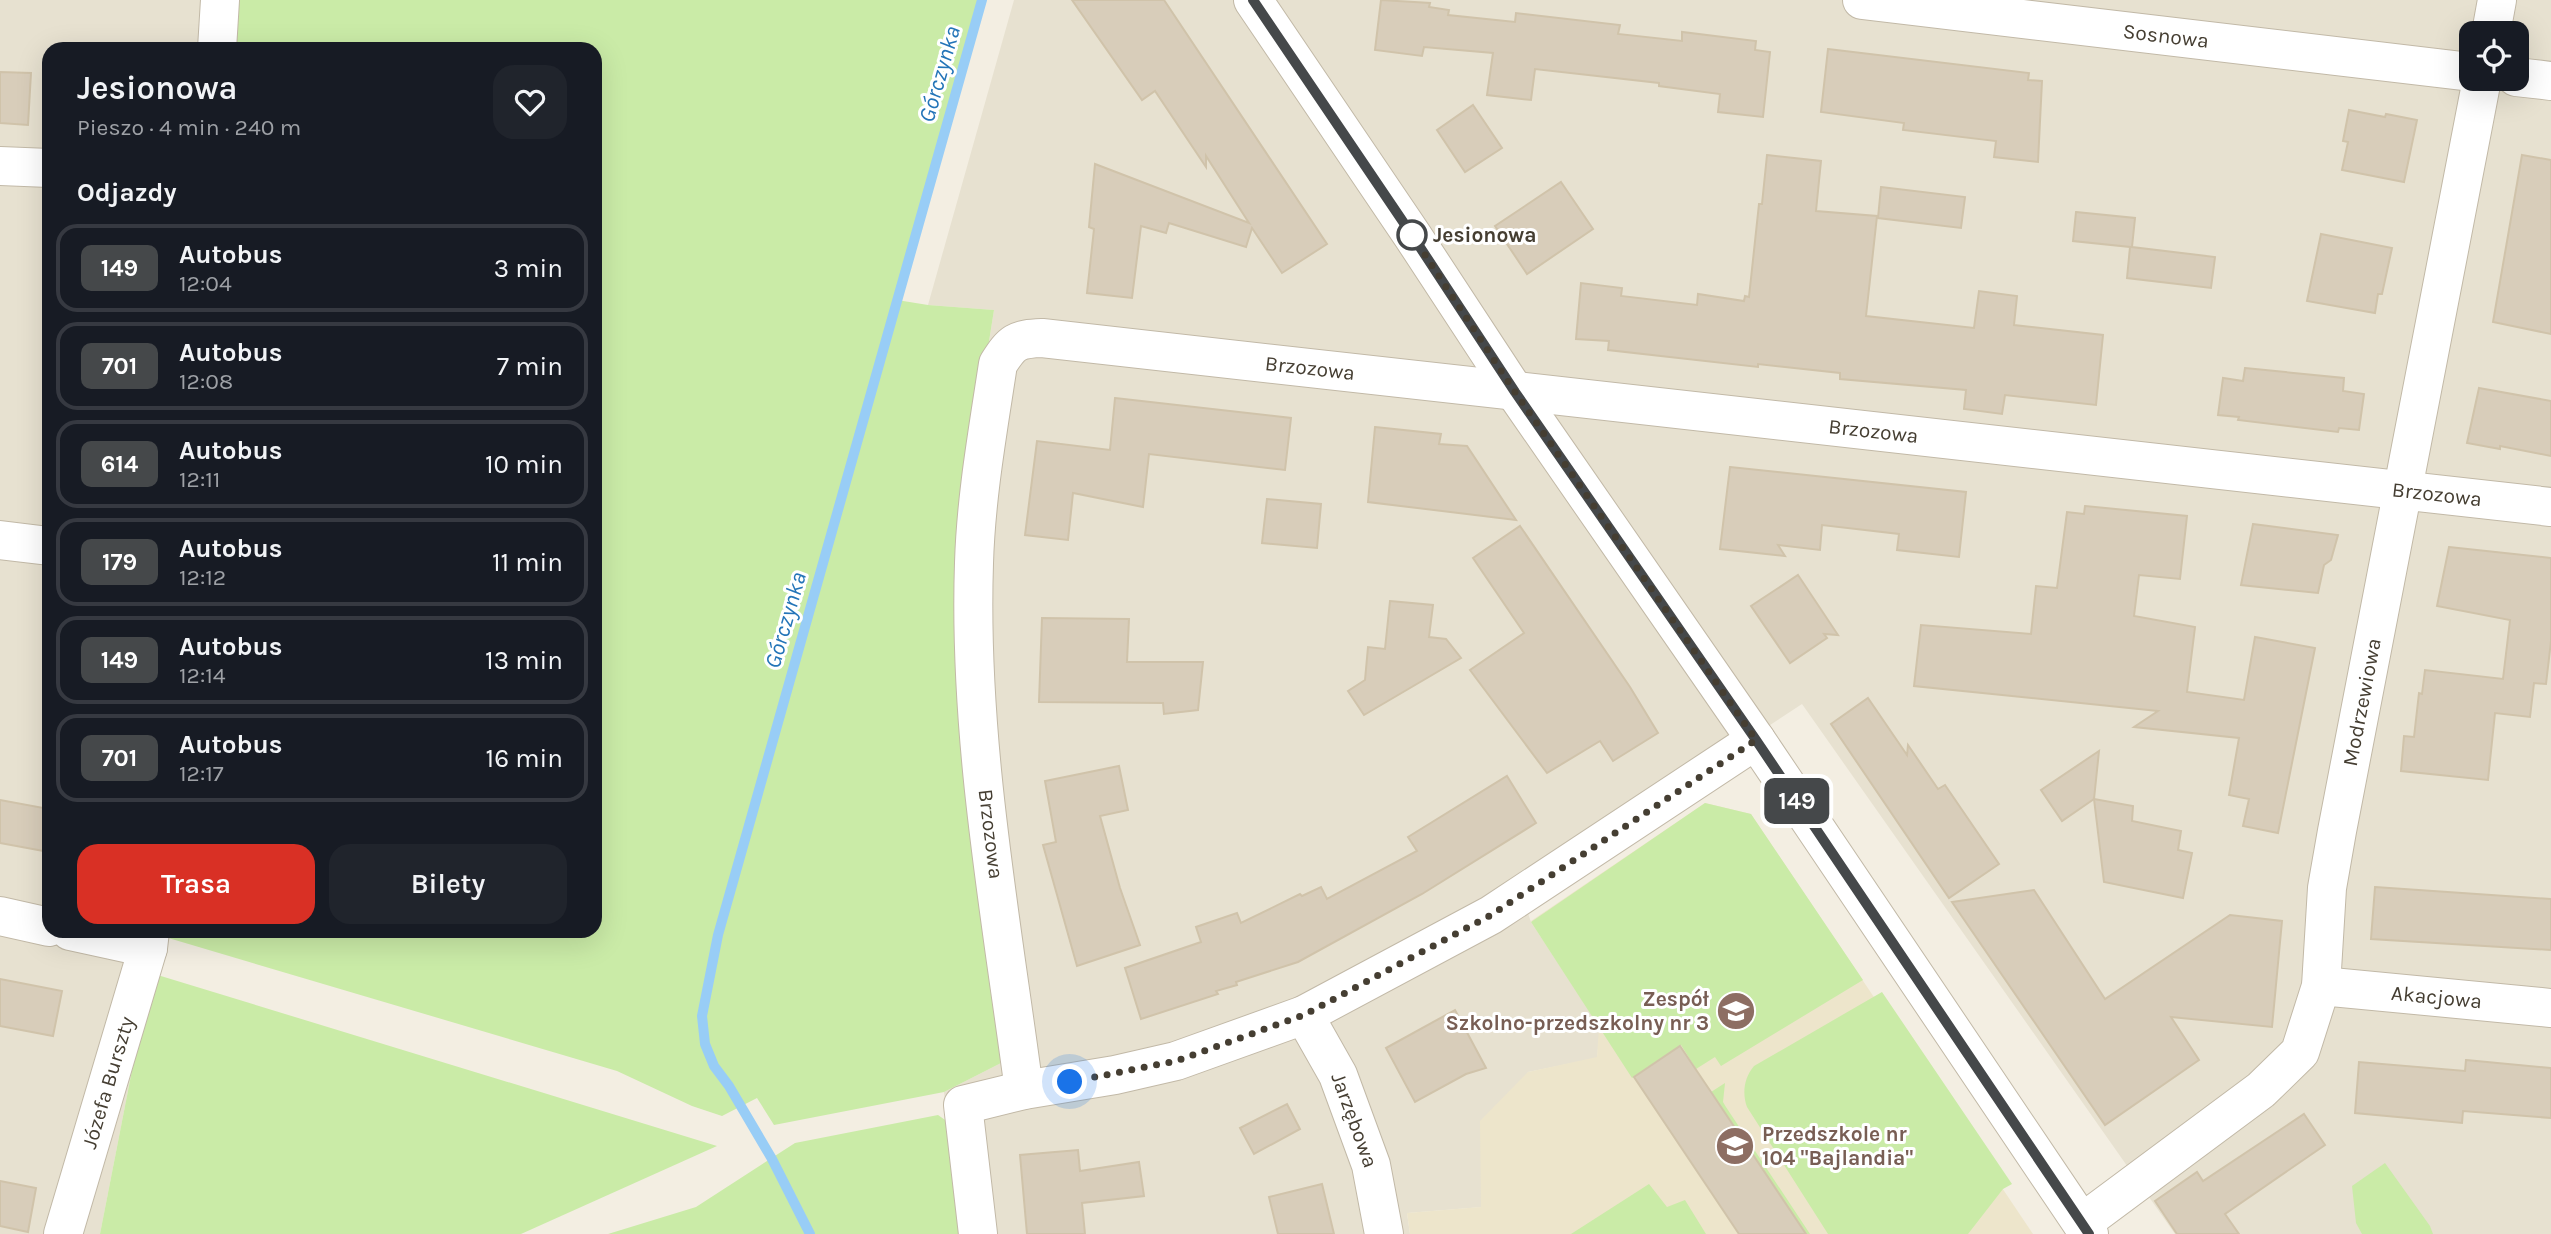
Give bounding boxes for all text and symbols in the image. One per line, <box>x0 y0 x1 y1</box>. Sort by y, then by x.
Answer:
street label: Sosnowa <box>2122 19 2210 53</box>
map controls <box>2459 21 2529 91</box>
button: locate <box>2459 21 2529 91</box>
water label: Górczynka <box>913 23 966 125</box>
button: heart <box>493 65 567 139</box>
text: Jesionowa <box>77 69 238 107</box>
text: Pieszo · 4 min · 240 m <box>77 114 301 141</box>
text: Odjazdy <box>77 177 177 208</box>
marker: Jesionowa <box>1397 220 1427 250</box>
place label: Jesionowa <box>1433 223 1536 247</box>
text: Autobus <box>179 239 283 270</box>
text: 3 min <box>494 253 563 284</box>
text: 149 <box>101 254 138 282</box>
text: 12:04 <box>179 270 232 297</box>
text: Autobus <box>179 337 283 368</box>
text: 7 min <box>497 351 563 382</box>
street label: Brzozowa <box>1264 351 1356 385</box>
text: 701 <box>102 352 137 380</box>
text: 12:08 <box>179 368 233 395</box>
street label: Brzozowa <box>1827 414 1920 448</box>
text: Autobus <box>179 435 283 466</box>
text: 10 min <box>485 449 563 480</box>
text: 614 <box>101 450 138 478</box>
text: 12:11 <box>179 466 220 493</box>
street label: Brzozowa <box>2391 477 2483 511</box>
text: Autobus <box>179 533 283 564</box>
text: 11 min <box>492 547 563 578</box>
text: 179 <box>102 548 137 576</box>
text: 12:12 <box>179 564 226 591</box>
water label: Górczynka <box>759 569 812 671</box>
text: Autobus <box>179 631 283 662</box>
street label: Modrzewiowa <box>2338 636 2386 768</box>
text: 13 min <box>485 645 563 676</box>
text: 149 <box>101 646 138 674</box>
text: 12:14 <box>179 662 226 689</box>
text: Autobus <box>179 729 283 760</box>
text: 16 min <box>486 743 563 774</box>
text: 701 <box>102 744 137 772</box>
text: 12:17 <box>179 760 224 787</box>
line badge: 149 <box>1757 778 1837 824</box>
text: 149 <box>1778 787 1816 815</box>
street label: Brzozowa <box>974 788 1008 880</box>
button: Trasa <box>77 844 315 924</box>
button: Bilety <box>329 844 567 924</box>
street label: Akacjowa <box>2390 981 2483 1013</box>
place label: Zespół Szkolno-przedszkolny nr 3 <box>1445 987 1710 1035</box>
school or university icon: Zespół Szkolno-przedszkolny nr 3 <box>1715 990 1757 1032</box>
street label: Józefa Burszty <box>77 1013 139 1151</box>
your location <box>1052 1064 1087 1099</box>
street label: Jarzębowa <box>1326 1069 1383 1171</box>
place label: Przedszkole nr 104 "Bajlandia" <box>1762 1122 1913 1170</box>
school or university icon: Przedszkole nr 104 "Bajlandia" <box>1714 1125 1756 1167</box>

